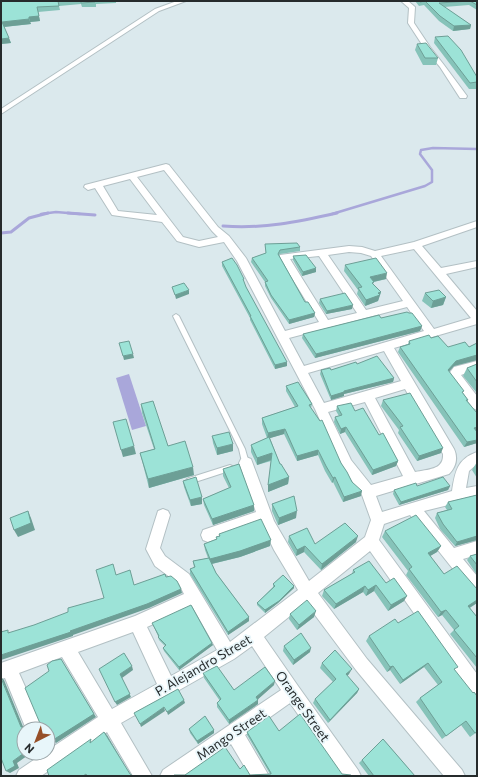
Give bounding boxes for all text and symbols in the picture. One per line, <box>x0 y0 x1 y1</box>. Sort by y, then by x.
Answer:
street label: P. Alejandro Street <box>152 631 254 699</box>
street label: Orange Street <box>273 667 333 745</box>
street label: Mango Street <box>193 705 269 763</box>
north arrow <box>16 721 56 761</box>
text: N <box>22 741 36 756</box>

